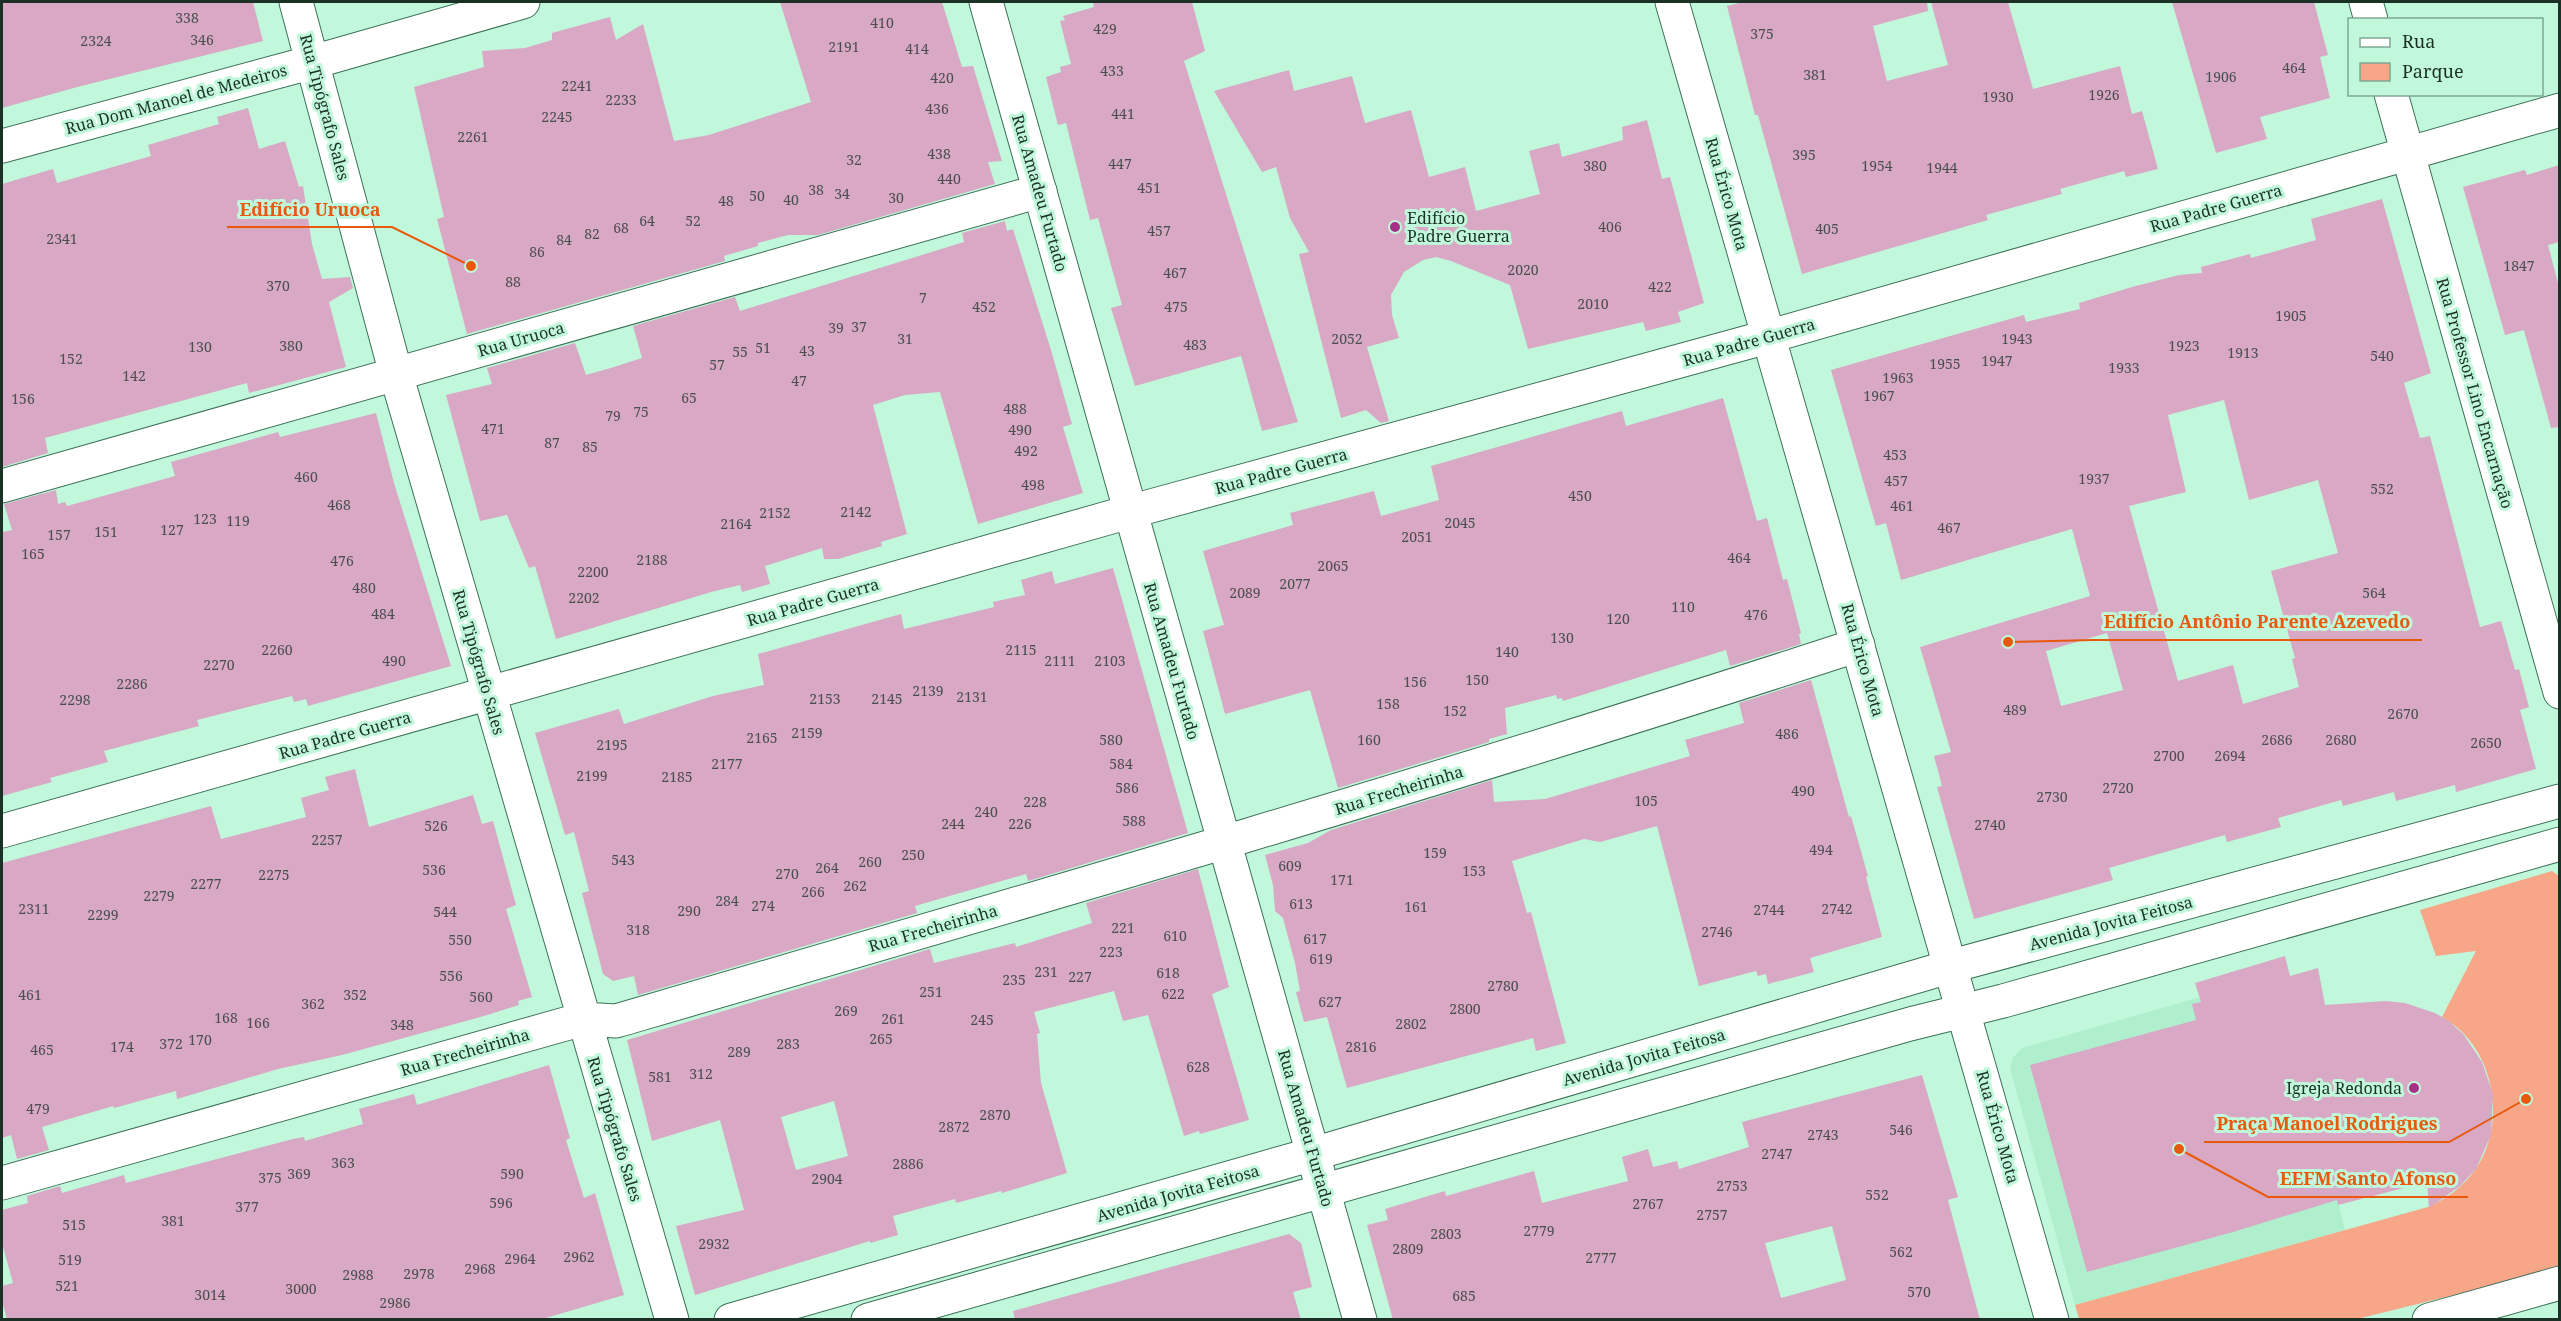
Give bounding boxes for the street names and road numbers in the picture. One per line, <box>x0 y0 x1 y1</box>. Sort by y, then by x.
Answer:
street label: Rua Tipógrafo Sales <box>295 32 355 182</box>
street label: Rua Dom Manoel de Medeiros <box>63 59 289 139</box>
street label: Rua Amadeu Furtado <box>1007 112 1073 274</box>
street label: Rua Érico Mota <box>1700 135 1754 253</box>
street label: Rua Padre Guerra <box>2147 179 2285 237</box>
street label: Rua Professor Lino Encarnação <box>2431 275 2519 511</box>
street label: Rua Padre Guerra <box>1680 313 1818 371</box>
street label: Rua Uruoca <box>475 316 567 362</box>
street label: Rua Padre Guerra <box>1212 443 1350 499</box>
street label: Rua Padre Guerra <box>744 573 882 631</box>
street label: Rua Amadeu Furtado <box>1139 580 1205 742</box>
street label: Rua Tipógrafo Sales <box>448 587 510 737</box>
street label: Rua Érico Mota <box>1836 601 1890 719</box>
street label: Rua Padre Guerra <box>276 706 414 764</box>
street label: Rua Frecheirinha <box>1332 760 1466 820</box>
street label: Avenida Jovita Feitosa <box>2027 891 2195 955</box>
street label: Rua Frecheirinha <box>866 899 1000 957</box>
street label: Rua Frecheirinha <box>398 1023 532 1081</box>
street label: Avenida Jovita Feitosa <box>1560 1023 1728 1091</box>
street label: Rua Amadeu Furtado <box>1273 1047 1339 1209</box>
street label: Rua Tipógrafo Sales <box>582 1054 648 1204</box>
street label: Rua Érico Mota <box>1971 1068 2025 1186</box>
street label: Avenida Jovita Feitosa <box>1094 1159 1262 1227</box>

